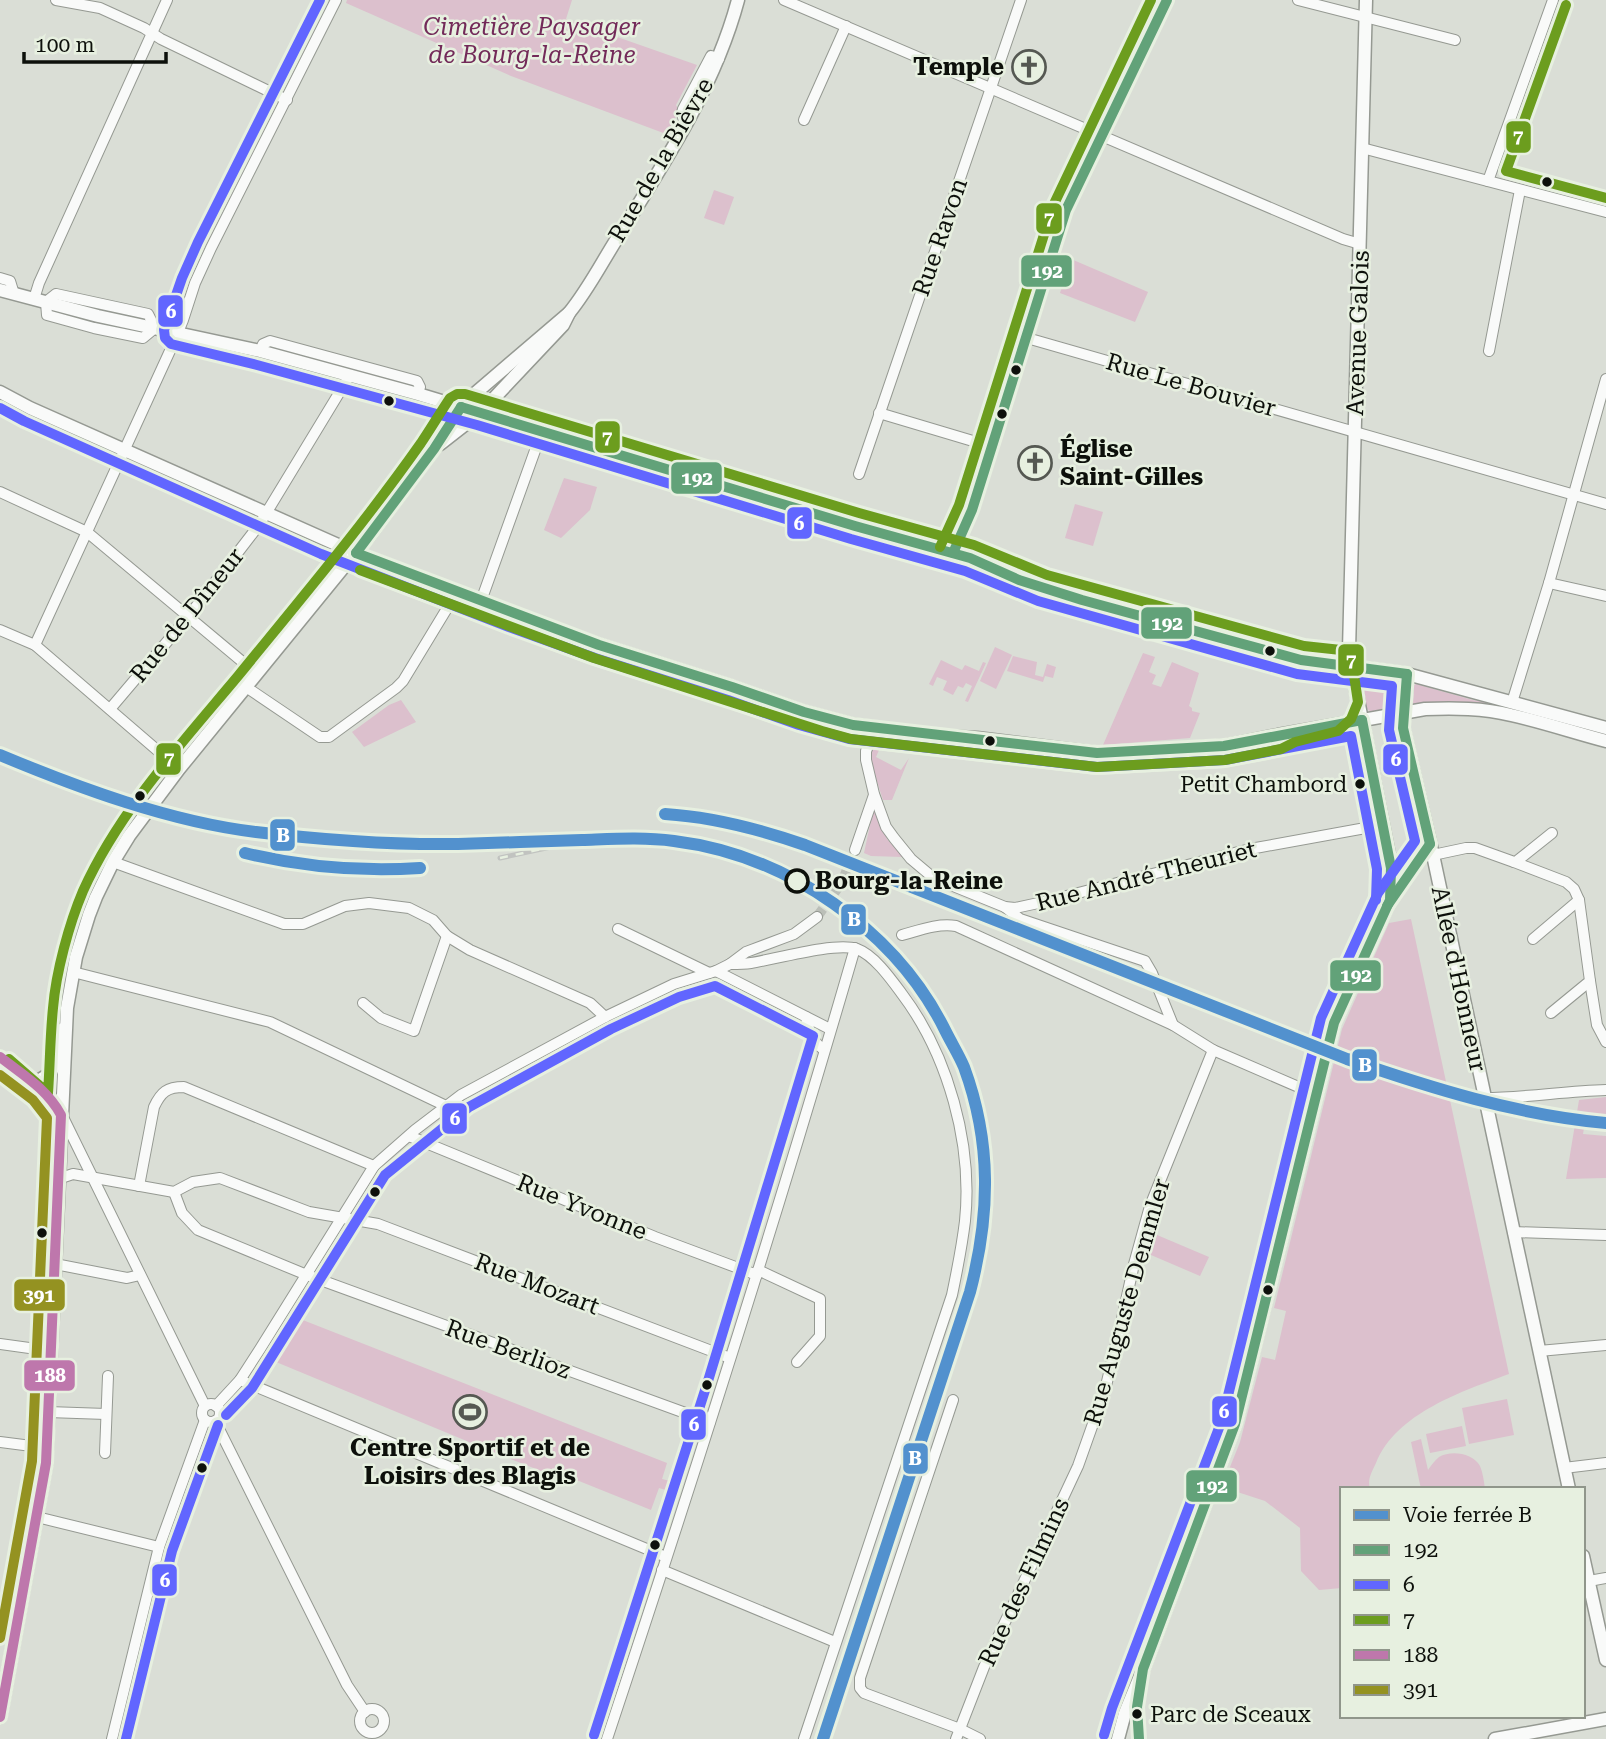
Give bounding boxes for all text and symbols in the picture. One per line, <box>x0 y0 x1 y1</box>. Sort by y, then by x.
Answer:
park label: Cimetière Paysager de Bourg-la-Reine <box>423 13 641 69</box>
scale bar <box>24 21 166 65</box>
text: 100 m <box>35 33 95 57</box>
church icon: Temple <box>1010 48 1048 86</box>
place label: Temple <box>913 53 1004 81</box>
street label: Rue de la Bièvre <box>603 73 719 247</box>
line badge: 7 <box>1505 120 1532 154</box>
text: 7 <box>1513 125 1524 148</box>
street label: Rue Ravon <box>907 174 973 300</box>
unlabelled marker <box>1540 175 1554 189</box>
line badge: 7 <box>1035 202 1063 235</box>
text: 7 <box>1044 207 1055 230</box>
street label: Avenue Galois <box>1341 250 1375 416</box>
line badge: 192 <box>1020 254 1073 288</box>
text: 192 <box>1031 260 1063 283</box>
line badge: 6 <box>157 294 184 328</box>
text: 6 <box>166 300 177 323</box>
street label: Rue Le Bouvier <box>1103 347 1279 423</box>
unlabelled marker <box>1009 363 1023 377</box>
unlabelled marker <box>382 394 396 408</box>
unlabelled marker <box>995 407 1009 421</box>
line badge: 7 <box>594 420 621 454</box>
text: 7 <box>602 426 613 449</box>
place label: Église Saint-Gilles <box>1060 433 1203 491</box>
church icon: Église Saint-Gilles <box>1016 444 1054 482</box>
line badge: 192 <box>670 461 723 495</box>
text: 192 <box>681 467 713 490</box>
line badge: 6 <box>786 506 813 540</box>
text: 6 <box>794 512 805 535</box>
street label: Rue de Dîneur <box>124 542 250 688</box>
line badge: 192 <box>1140 606 1193 640</box>
text: 192 <box>1151 612 1183 635</box>
line badge: 7 <box>1337 643 1365 677</box>
unlabelled marker <box>1263 644 1277 658</box>
text: 7 <box>1346 649 1357 672</box>
unlabelled marker <box>983 734 997 748</box>
line badge: 7 <box>155 742 182 776</box>
line badge: 6 <box>1382 743 1409 776</box>
text: 7 <box>164 747 175 770</box>
text: 6 <box>1391 748 1402 771</box>
place label: Petit Chambord <box>1180 772 1347 797</box>
marker: Petit Chambord <box>1353 777 1367 791</box>
unlabelled marker <box>133 789 147 803</box>
line badge: B <box>269 818 296 852</box>
text: B <box>276 824 290 847</box>
street label: Rue André Theuriet <box>1033 835 1259 917</box>
place label: Bourg-la-Reine <box>815 867 1003 895</box>
marker: Bourg-la-Reine <box>785 869 809 893</box>
street label: Allée d'Honneur <box>1426 884 1492 1074</box>
line badge: B <box>840 903 867 936</box>
text: B <box>847 908 861 931</box>
line badge: 192 <box>1329 959 1382 992</box>
text: 192 <box>1340 964 1372 987</box>
line badge: B <box>1351 1048 1378 1082</box>
text: B <box>1358 1054 1372 1077</box>
line badge: 6 <box>441 1102 468 1135</box>
text: 6 <box>450 1107 461 1130</box>
street label: Rue Yvonne <box>513 1168 651 1246</box>
street label: Rue Auguste Demmler <box>1078 1175 1176 1429</box>
unlabelled marker <box>368 1185 382 1199</box>
unlabelled marker <box>35 1226 49 1240</box>
street label: Rue Mozart <box>471 1247 603 1321</box>
line badge: 391 <box>13 1278 66 1312</box>
unlabelled marker <box>1261 1283 1275 1297</box>
text: 391 <box>23 1284 55 1307</box>
street label: Rue Berlioz <box>442 1313 574 1385</box>
line badge: 188 <box>23 1359 76 1392</box>
text: 188 <box>34 1364 66 1387</box>
unlabelled marker <box>700 1378 714 1392</box>
sports icon: Centre Sportif et de Loisirs des Blagis <box>451 1393 489 1431</box>
line badge: 6 <box>1211 1395 1238 1428</box>
text: 6 <box>1219 1400 1230 1423</box>
line badge: 6 <box>680 1408 707 1441</box>
text: 6 <box>689 1413 700 1436</box>
place label: Centre Sportif et de Loisirs des Blagis <box>350 1434 590 1490</box>
line badge: B <box>902 1442 929 1475</box>
text: B <box>908 1447 922 1470</box>
unlabelled marker <box>195 1461 209 1475</box>
line badge: 192 <box>1185 1469 1238 1503</box>
text: 192 <box>1196 1475 1228 1498</box>
legend <box>1340 1487 1585 1718</box>
street label: Rue des Filmins <box>973 1493 1075 1671</box>
text: Voie ferrée B <box>1403 1503 1532 1527</box>
unlabelled marker <box>648 1538 662 1552</box>
text: 192 <box>1403 1538 1438 1562</box>
line badge: 6 <box>151 1563 178 1597</box>
text: 6 <box>160 1569 171 1592</box>
text: 6 <box>1403 1573 1415 1597</box>
text: 7 <box>1403 1608 1415 1632</box>
text: 188 <box>1403 1643 1438 1667</box>
text: 391 <box>1403 1678 1438 1702</box>
place label: Parc de Sceaux <box>1150 1702 1311 1727</box>
marker: Parc de Sceaux <box>1130 1707 1144 1721</box>

